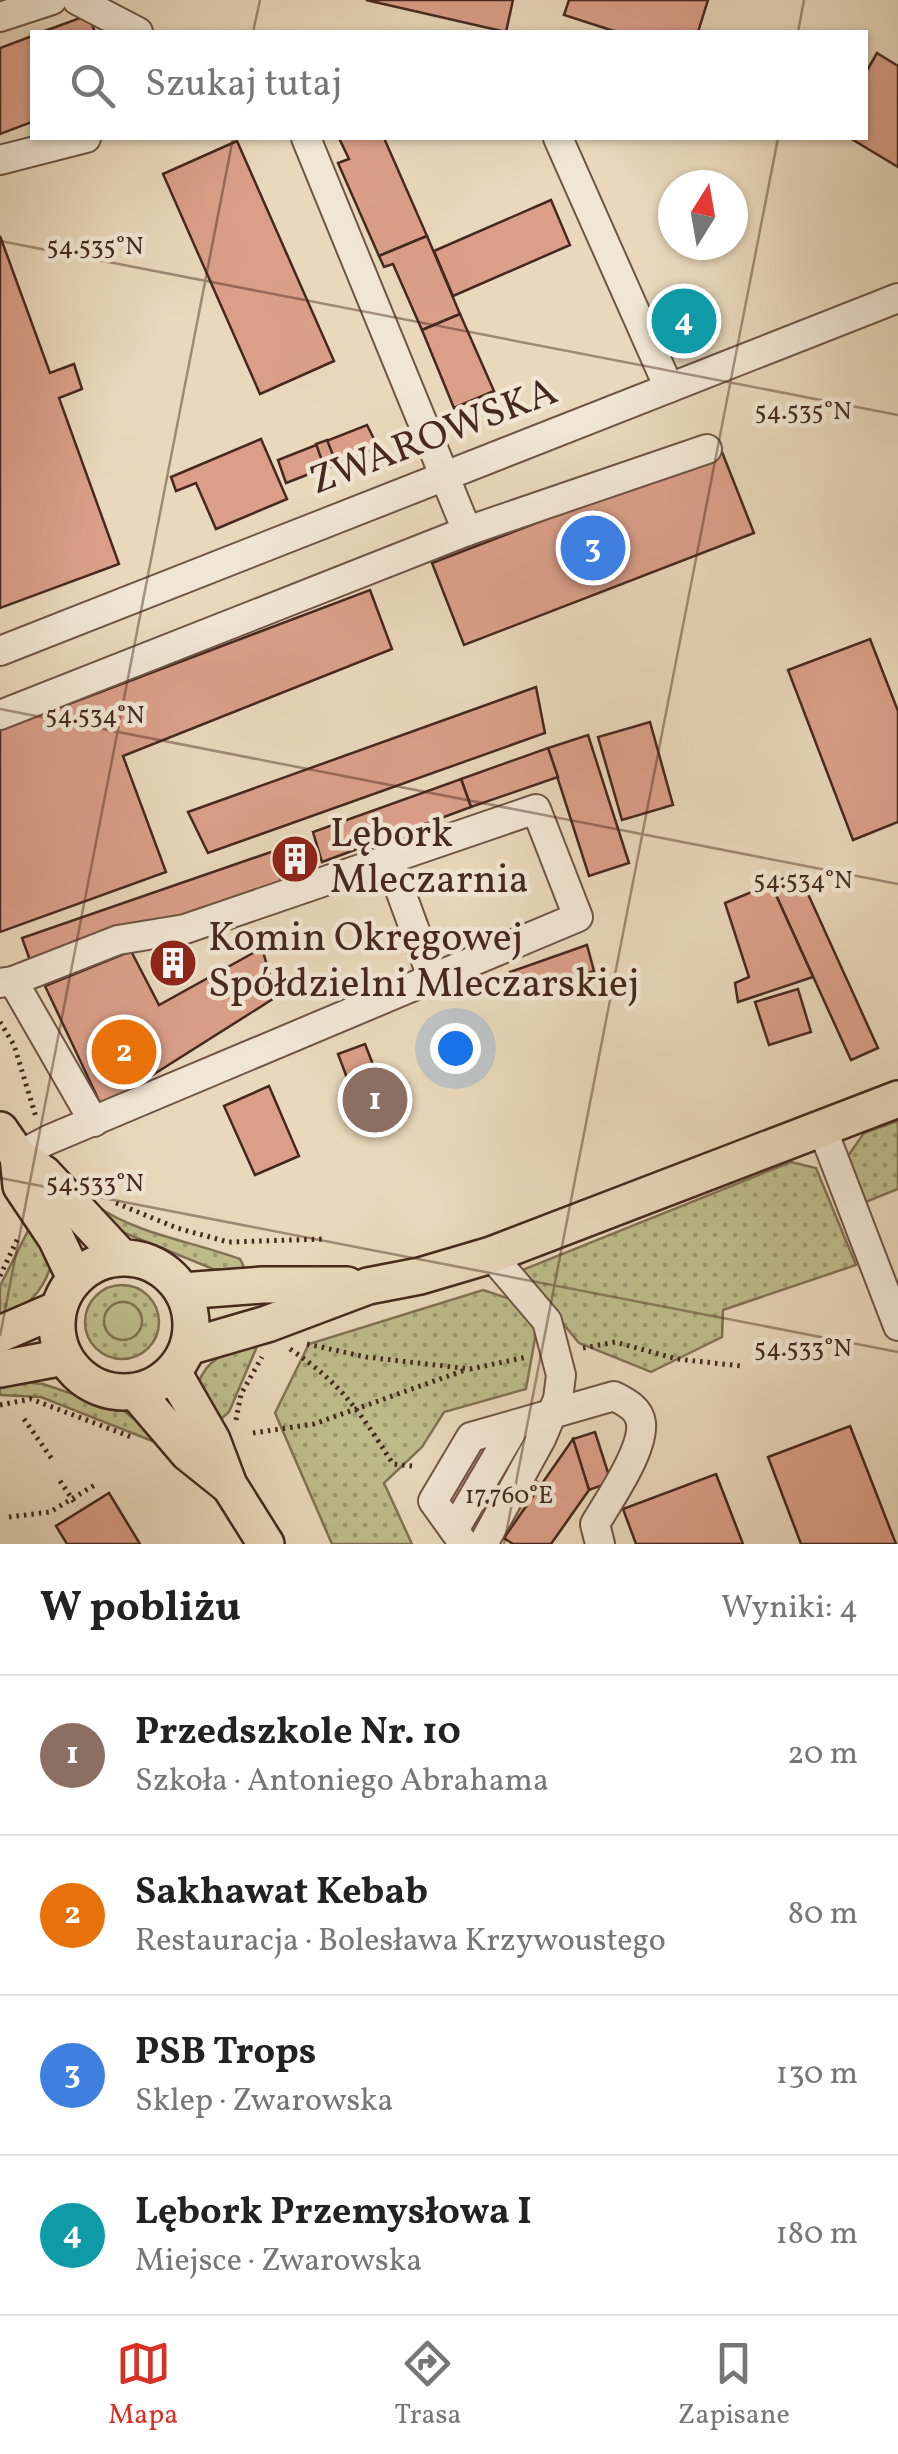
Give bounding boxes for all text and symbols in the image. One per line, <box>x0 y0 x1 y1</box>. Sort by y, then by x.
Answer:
search box <box>30 30 868 140</box>
icon: search <box>65 58 120 113</box>
text: Szukaj tutaj <box>145 59 342 112</box>
north arrow <box>658 170 748 260</box>
text: 54.535°N <box>46 230 144 265</box>
pin: 4 <box>652 284 716 358</box>
street label: ZWAROWSKA <box>302 365 566 511</box>
text: 54.535°N <box>754 395 852 430</box>
pin: 3 <box>560 510 626 586</box>
text: 54.534°N <box>45 699 145 734</box>
place label: Lębork Mleczarnia <box>330 808 529 910</box>
building icon: Lębork Mleczarnia <box>269 833 321 885</box>
text: 54.534°N <box>753 864 853 899</box>
place label: Komin Okręgowej Spółdzielni Mleczarskiej <box>208 912 639 1014</box>
building icon: Komin Okręgowej Spółdzielni Mleczarskiej <box>147 937 199 989</box>
pin: 2 <box>92 1014 156 1090</box>
your location <box>430 1023 481 1074</box>
pin: 1 <box>342 1062 408 1138</box>
text: 54.533°N <box>46 1167 144 1202</box>
text: 54.533°N <box>754 1332 852 1367</box>
text: 17.760°E <box>465 1479 553 1514</box>
text: W pobliżu <box>40 1580 241 1639</box>
text: Wyniki: 4 <box>721 1587 858 1631</box>
text: Przedszkole Nr. 10 <box>135 1707 461 1760</box>
text: 1 <box>66 1733 79 1777</box>
text: 20 m <box>787 1733 858 1777</box>
text: Szkoła · Antoniego Abrahama <box>135 1760 549 1804</box>
text: Sakhawat Kebab <box>135 1867 428 1920</box>
text: 2 <box>64 1893 81 1937</box>
text: 80 m <box>788 1893 858 1937</box>
text: Restauracja · Bolesława Krzywoustego <box>135 1920 666 1964</box>
text: PSB Trops <box>135 2027 316 2080</box>
text: 3 <box>64 2053 81 2097</box>
text: 130 m <box>776 2053 858 2097</box>
text: Sklep · Zwarowska <box>135 2080 394 2124</box>
text: Lębork Przemysłowa I <box>135 2187 532 2240</box>
text: 4 <box>63 2213 82 2257</box>
text: 180 m <box>775 2213 858 2257</box>
text: Miejsce · Zwarowska <box>135 2240 422 2284</box>
tab: Mapa <box>108 2336 178 2435</box>
tab: Trasa <box>395 2336 461 2435</box>
tab: Zapisane <box>678 2336 790 2435</box>

